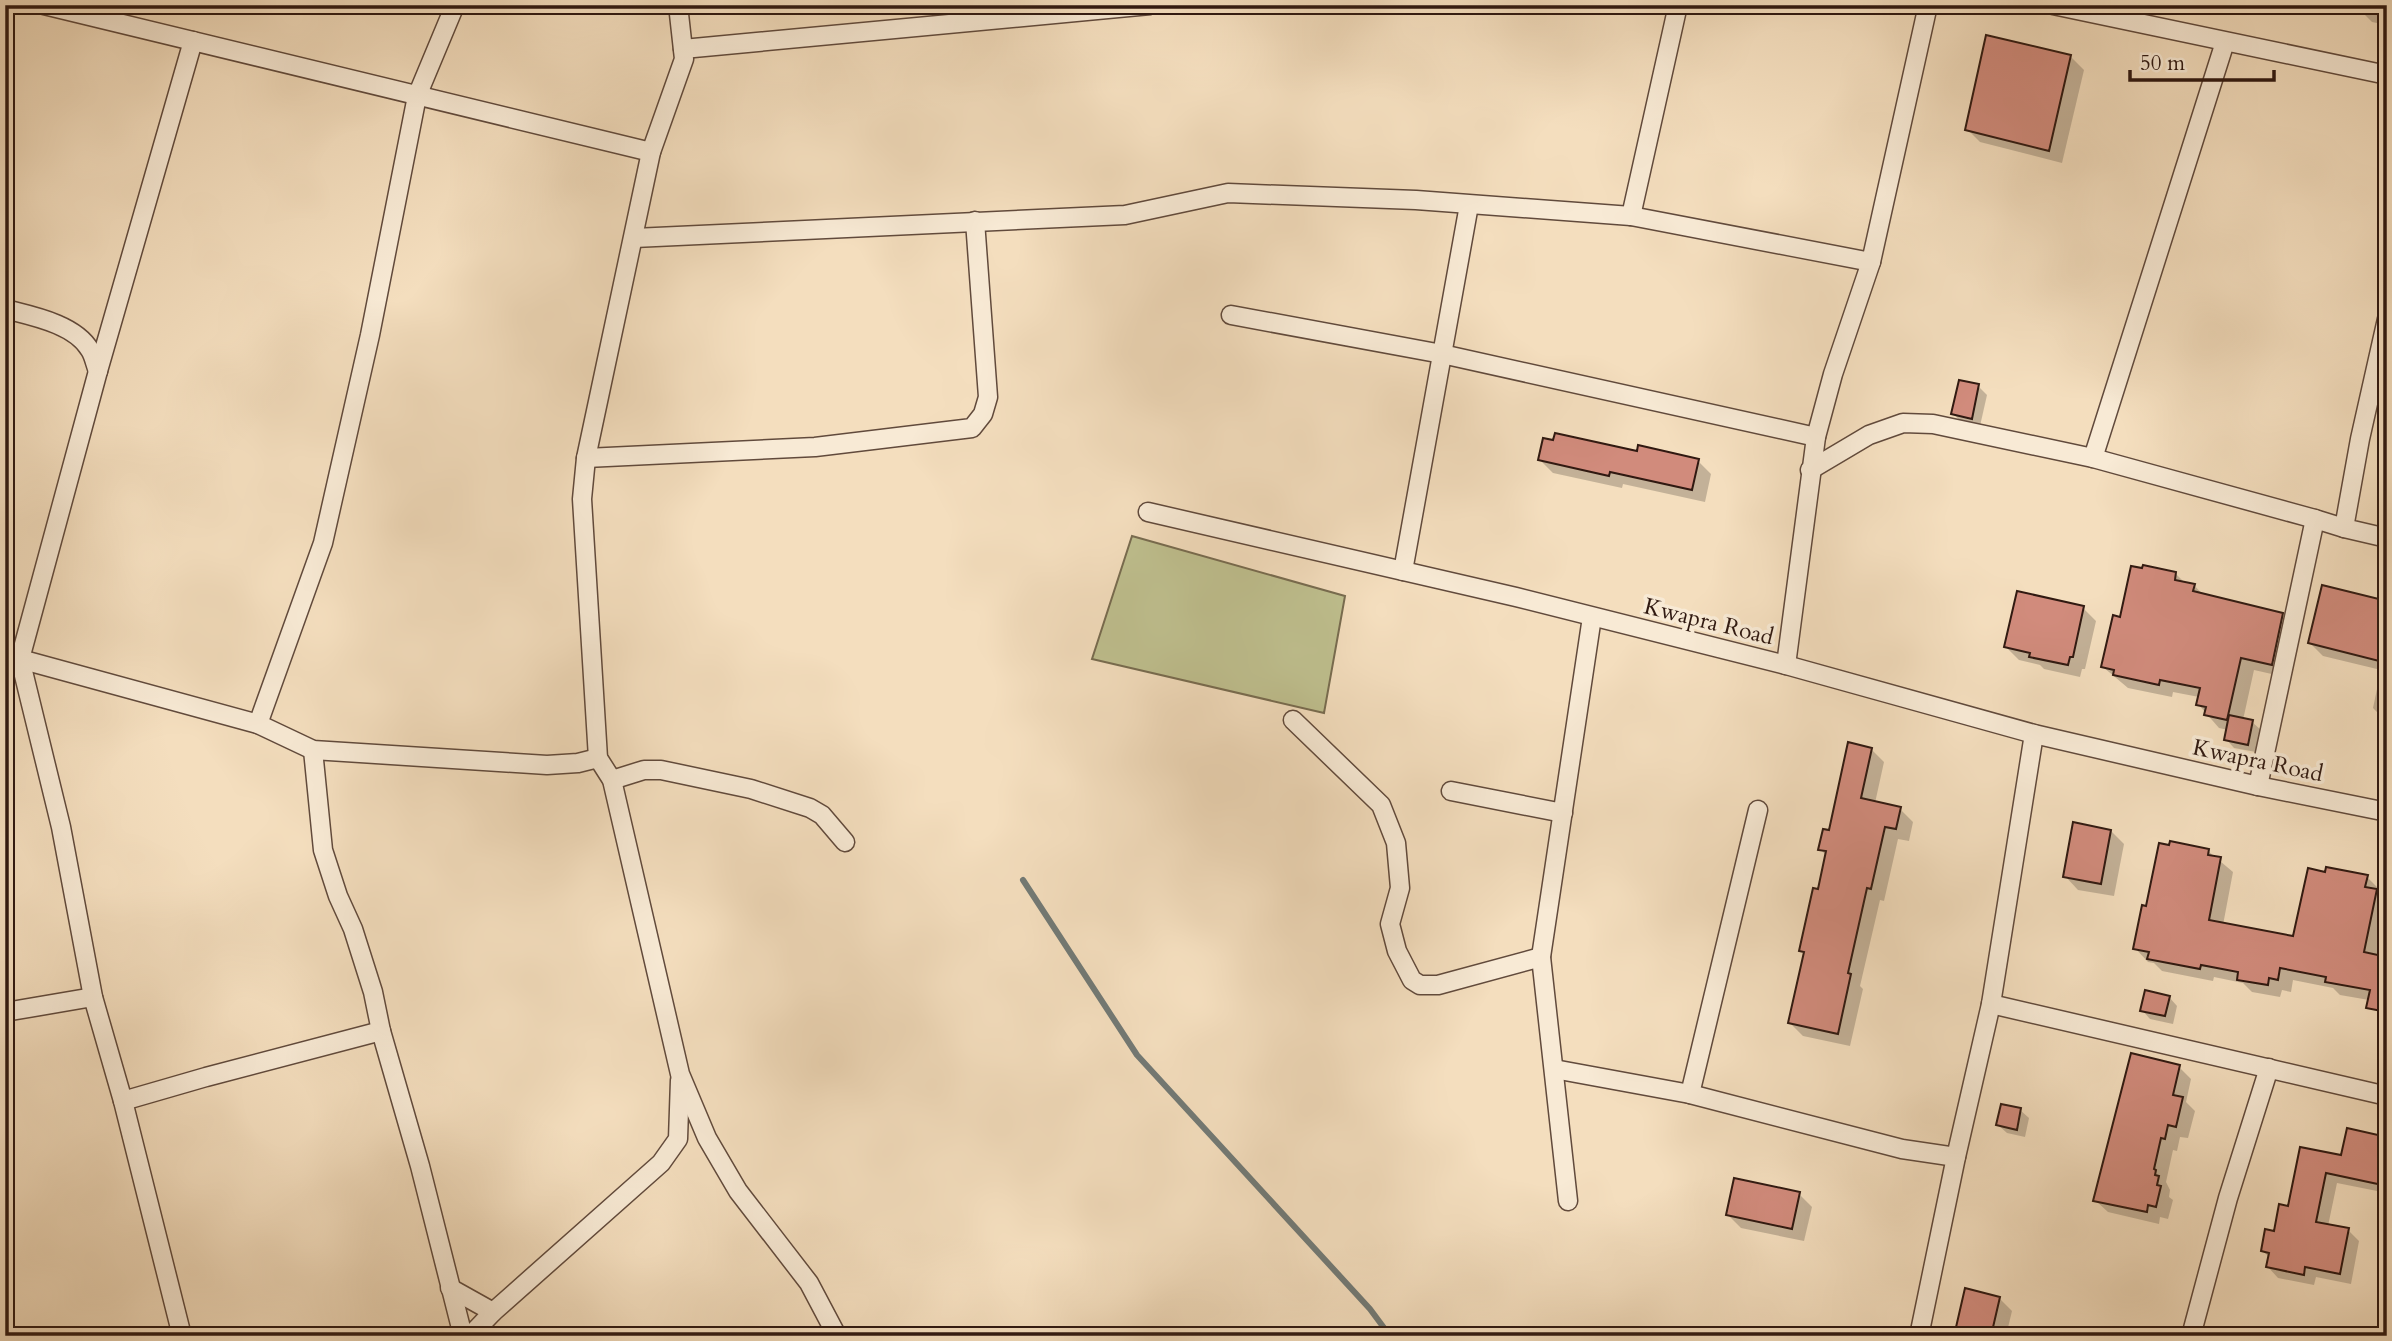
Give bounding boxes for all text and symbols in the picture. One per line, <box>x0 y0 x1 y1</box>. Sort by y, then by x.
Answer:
scale bar <box>2130 38 2273 82</box>
text: 50 m <box>2140 49 2185 78</box>
street label: Kwapra Road <box>1641 590 1778 653</box>
street label: Kwapra Road <box>2190 732 2327 790</box>

